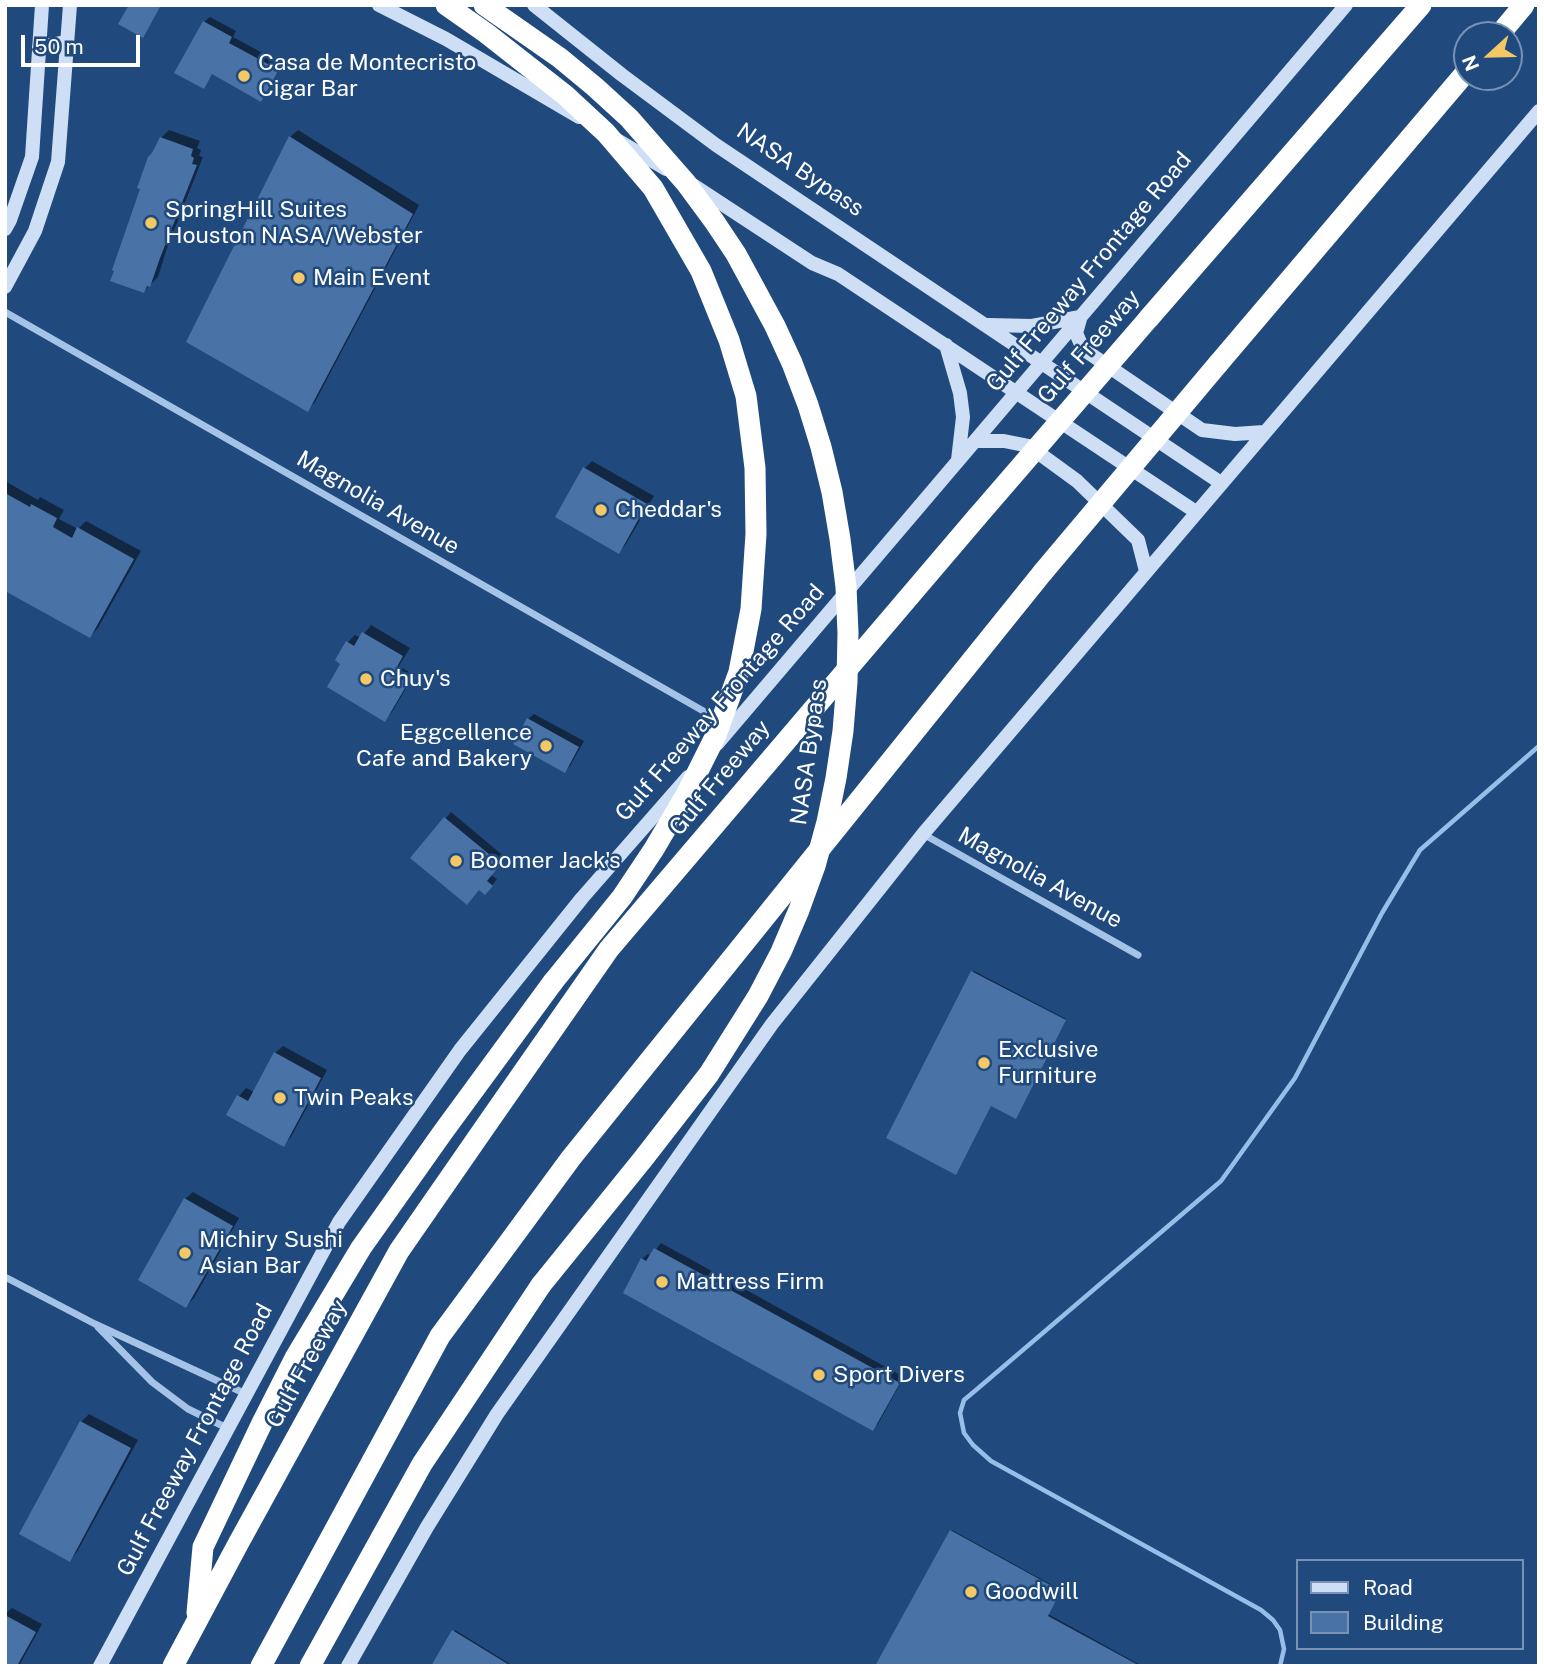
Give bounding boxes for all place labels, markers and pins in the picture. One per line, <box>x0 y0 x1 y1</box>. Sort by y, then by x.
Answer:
place label: Casa de Montecristo Cigar Bar <box>258 49 476 103</box>
marker: Casa de Montecristo Cigar Bar <box>236 68 252 84</box>
place label: SpringHill Suites Houston NASA/Webster <box>165 196 423 250</box>
marker: SpringHill Suites Houston NASA/Webster <box>143 215 159 231</box>
place label: Main Event <box>313 264 431 292</box>
marker: Main Event <box>291 270 307 286</box>
place label: Cheddar's <box>615 496 722 524</box>
marker: Cheddar's <box>593 502 609 518</box>
place label: Chuy's <box>380 665 451 693</box>
marker: Chuy's <box>358 671 374 687</box>
place label: Eggcellence Cafe and Bakery <box>356 719 532 773</box>
marker: Eggcellence Cafe and Bakery <box>538 738 554 754</box>
place label: Boomer Jack's <box>470 847 621 875</box>
marker: Boomer Jack's <box>448 853 464 869</box>
place label: Exclusive Furniture <box>998 1036 1099 1090</box>
marker: Exclusive Furniture <box>976 1055 992 1071</box>
place label: Twin Peaks <box>294 1084 414 1112</box>
marker: Twin Peaks <box>272 1090 288 1106</box>
place label: Michiry Sushi Asian Bar <box>199 1226 343 1280</box>
marker: Michiry Sushi Asian Bar <box>177 1245 193 1261</box>
place label: Mattress Firm <box>676 1268 824 1296</box>
marker: Mattress Firm <box>654 1274 670 1290</box>
place label: Sport Divers <box>833 1361 965 1389</box>
marker: Sport Divers <box>811 1367 827 1383</box>
place label: Goodwill <box>985 1578 1079 1606</box>
marker: Goodwill <box>963 1584 979 1600</box>

